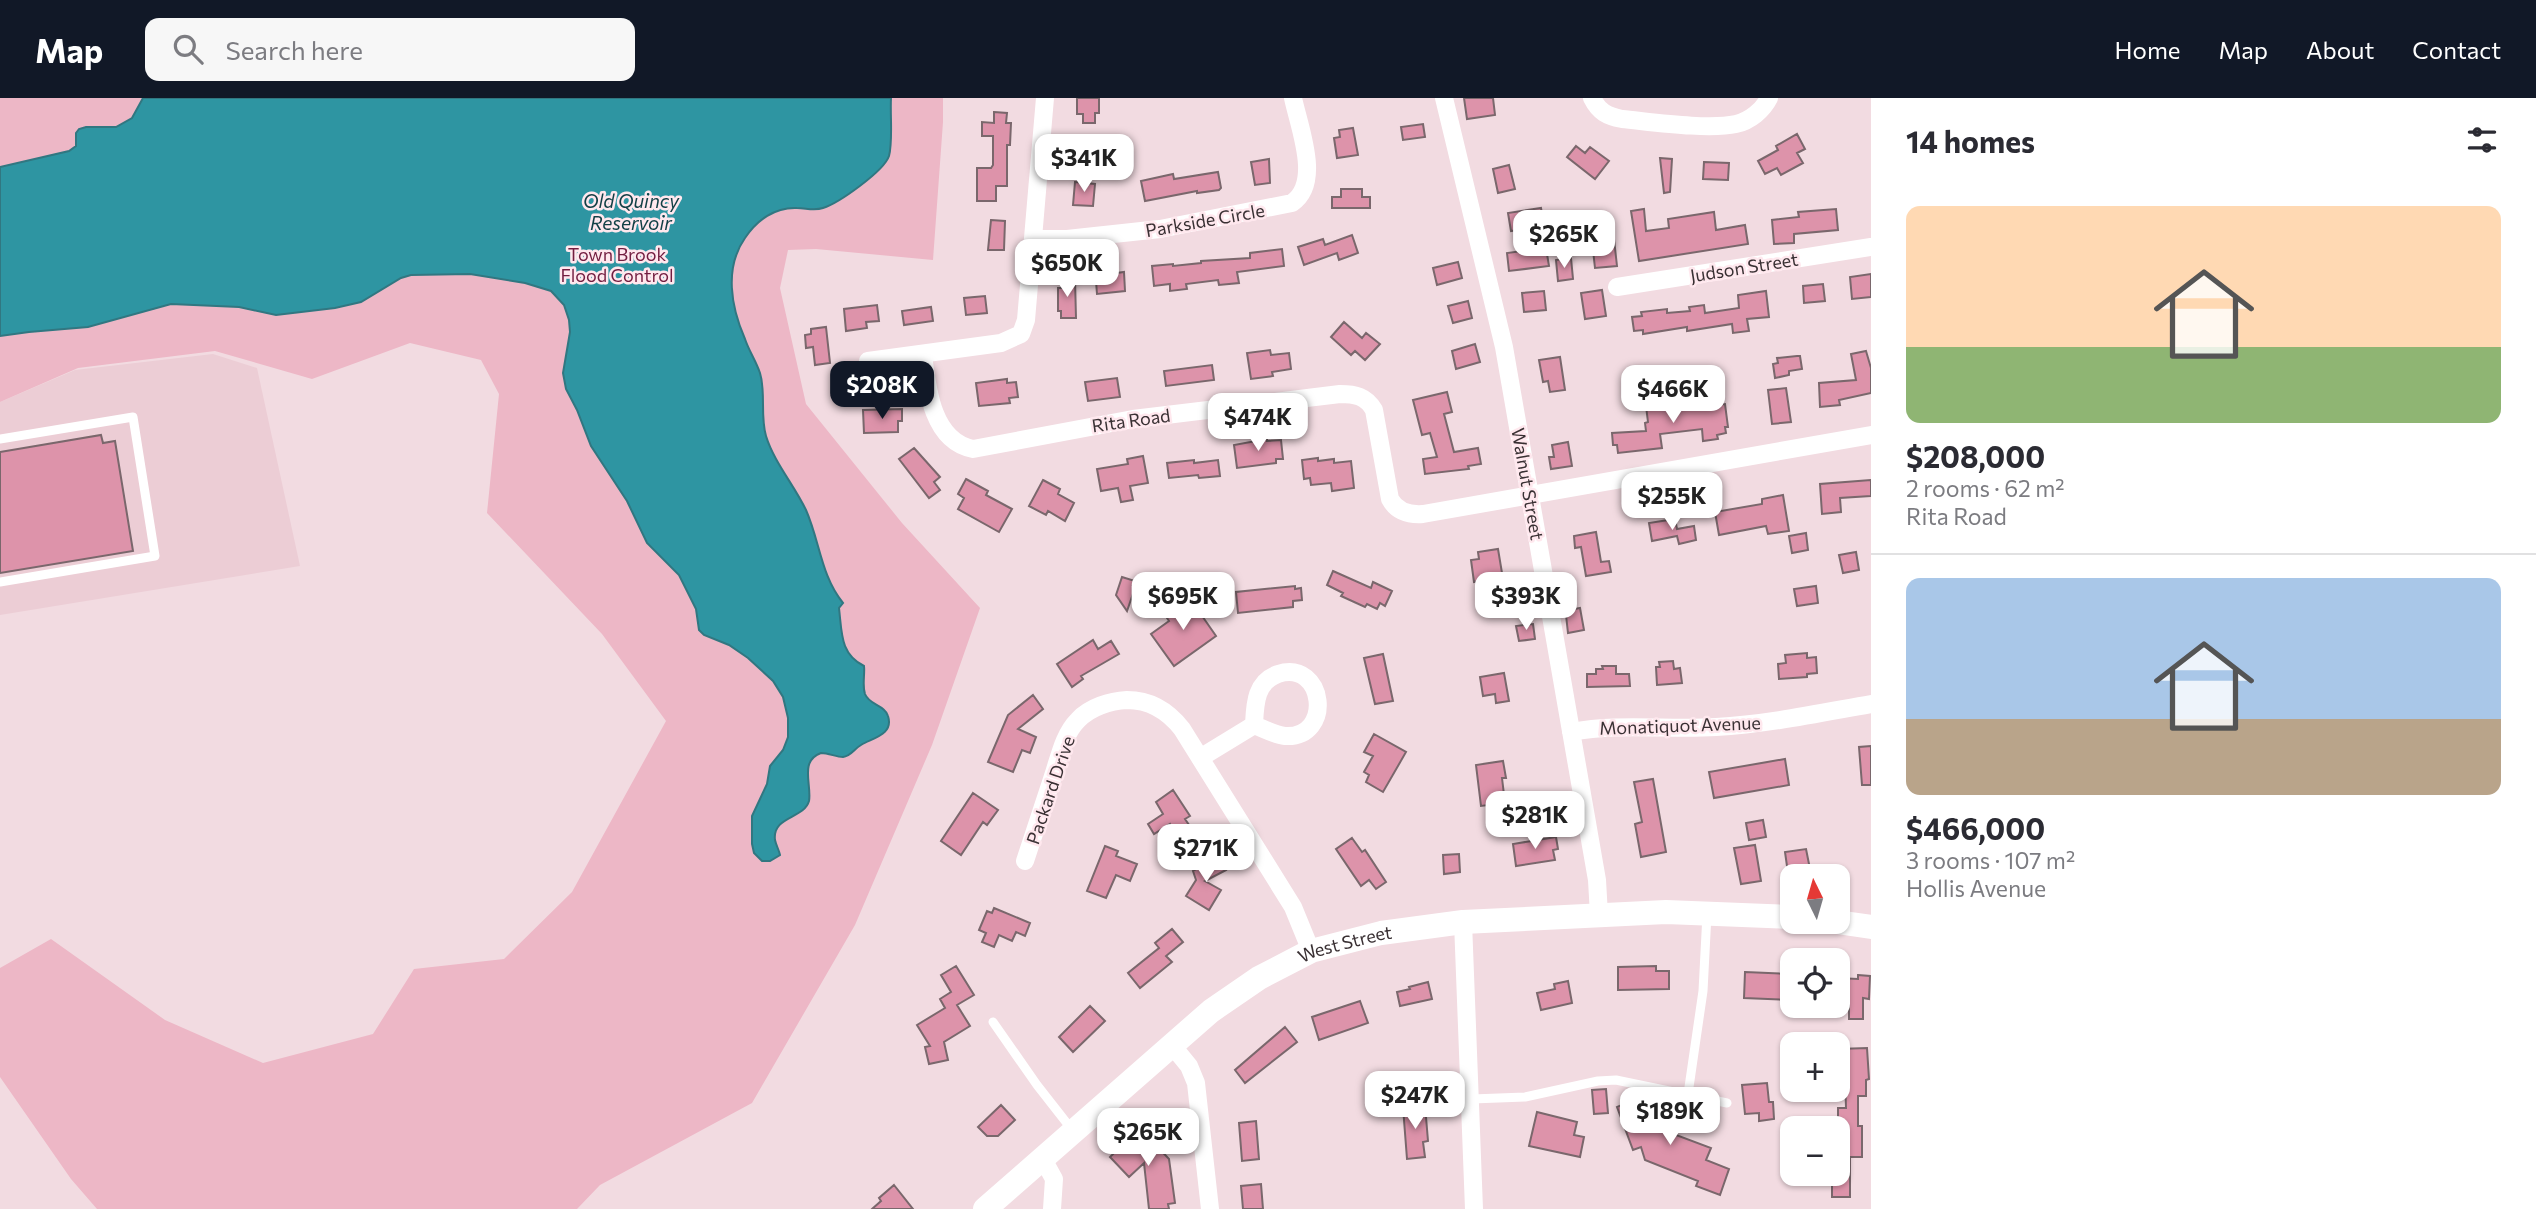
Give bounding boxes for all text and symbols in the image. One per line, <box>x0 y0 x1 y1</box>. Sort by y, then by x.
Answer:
search box <box>145 18 635 81</box>
text: Map <box>35 29 103 70</box>
icon: search <box>169 30 207 68</box>
text: Search here <box>225 34 363 65</box>
text: Home <box>2115 35 2181 64</box>
text: Map <box>2219 35 2268 64</box>
text: About <box>2306 35 2374 64</box>
text: Contact <box>2412 35 2501 64</box>
icon: filters <box>2463 121 2501 159</box>
text: 14 homes <box>1906 122 2035 159</box>
pin: $341K <box>1035 134 1133 194</box>
text: $341K <box>1051 143 1117 171</box>
water label: Old Quincy Reservoir <box>583 189 680 234</box>
street label: Parkside Circle <box>1144 199 1266 241</box>
pin: $265K <box>1515 211 1613 270</box>
text: $265K <box>1529 219 1599 247</box>
pin: $650K <box>1018 240 1116 299</box>
park label: Town Brook Flood Control <box>560 243 674 286</box>
text: $650K <box>1031 248 1103 276</box>
street label: Judson Street <box>1688 248 1800 286</box>
icon: home <box>2141 251 2267 377</box>
pin: $208K <box>833 362 931 421</box>
pin: $466K <box>1624 366 1722 425</box>
text: $208K <box>846 370 918 398</box>
text: $466K <box>1637 374 1709 402</box>
pin: $474K <box>1209 394 1307 453</box>
text: $474K <box>1224 402 1292 430</box>
street label: Rita Road <box>1090 404 1172 436</box>
street label: Walnut Street <box>1507 426 1549 542</box>
text: $208,000 <box>1906 437 2045 474</box>
pin: $255K <box>1623 472 1721 532</box>
text: 2 rooms · 62 m² <box>1906 474 2065 502</box>
text: $255K <box>1637 481 1707 509</box>
text: Rita Road <box>1906 502 2007 530</box>
pin: $695K <box>1134 573 1232 632</box>
pin: $393K <box>1477 573 1575 632</box>
text: $695K <box>1148 581 1218 609</box>
text: $393K <box>1491 581 1561 609</box>
icon: home <box>2141 623 2267 749</box>
street label: Monatiquot Avenue <box>1599 711 1761 739</box>
street label: Packard Drive <box>1021 733 1079 847</box>
pin: $281K <box>1486 792 1584 851</box>
text: $281K <box>1502 800 1568 828</box>
text: $466,000 <box>1906 809 2045 846</box>
pin: $271K <box>1157 824 1255 884</box>
text: $271K <box>1173 833 1239 861</box>
text: 3 rooms · 107 m² <box>1906 846 2075 874</box>
north arrow <box>1780 864 1850 934</box>
map controls <box>1780 864 1850 1186</box>
text: Hollis Avenue <box>1906 874 2046 902</box>
street label: West Street <box>1294 921 1393 967</box>
button: locate <box>1780 948 1850 1018</box>
button: + <box>1780 1032 1850 1102</box>
pin: $247K <box>1366 1072 1464 1131</box>
text: $247K <box>1381 1080 1449 1108</box>
pin: $189K <box>1621 1088 1719 1147</box>
text: $189K <box>1636 1096 1704 1124</box>
pin: $265K <box>1099 1108 1197 1168</box>
button: − <box>1780 1116 1850 1186</box>
text: $265K <box>1113 1117 1183 1145</box>

